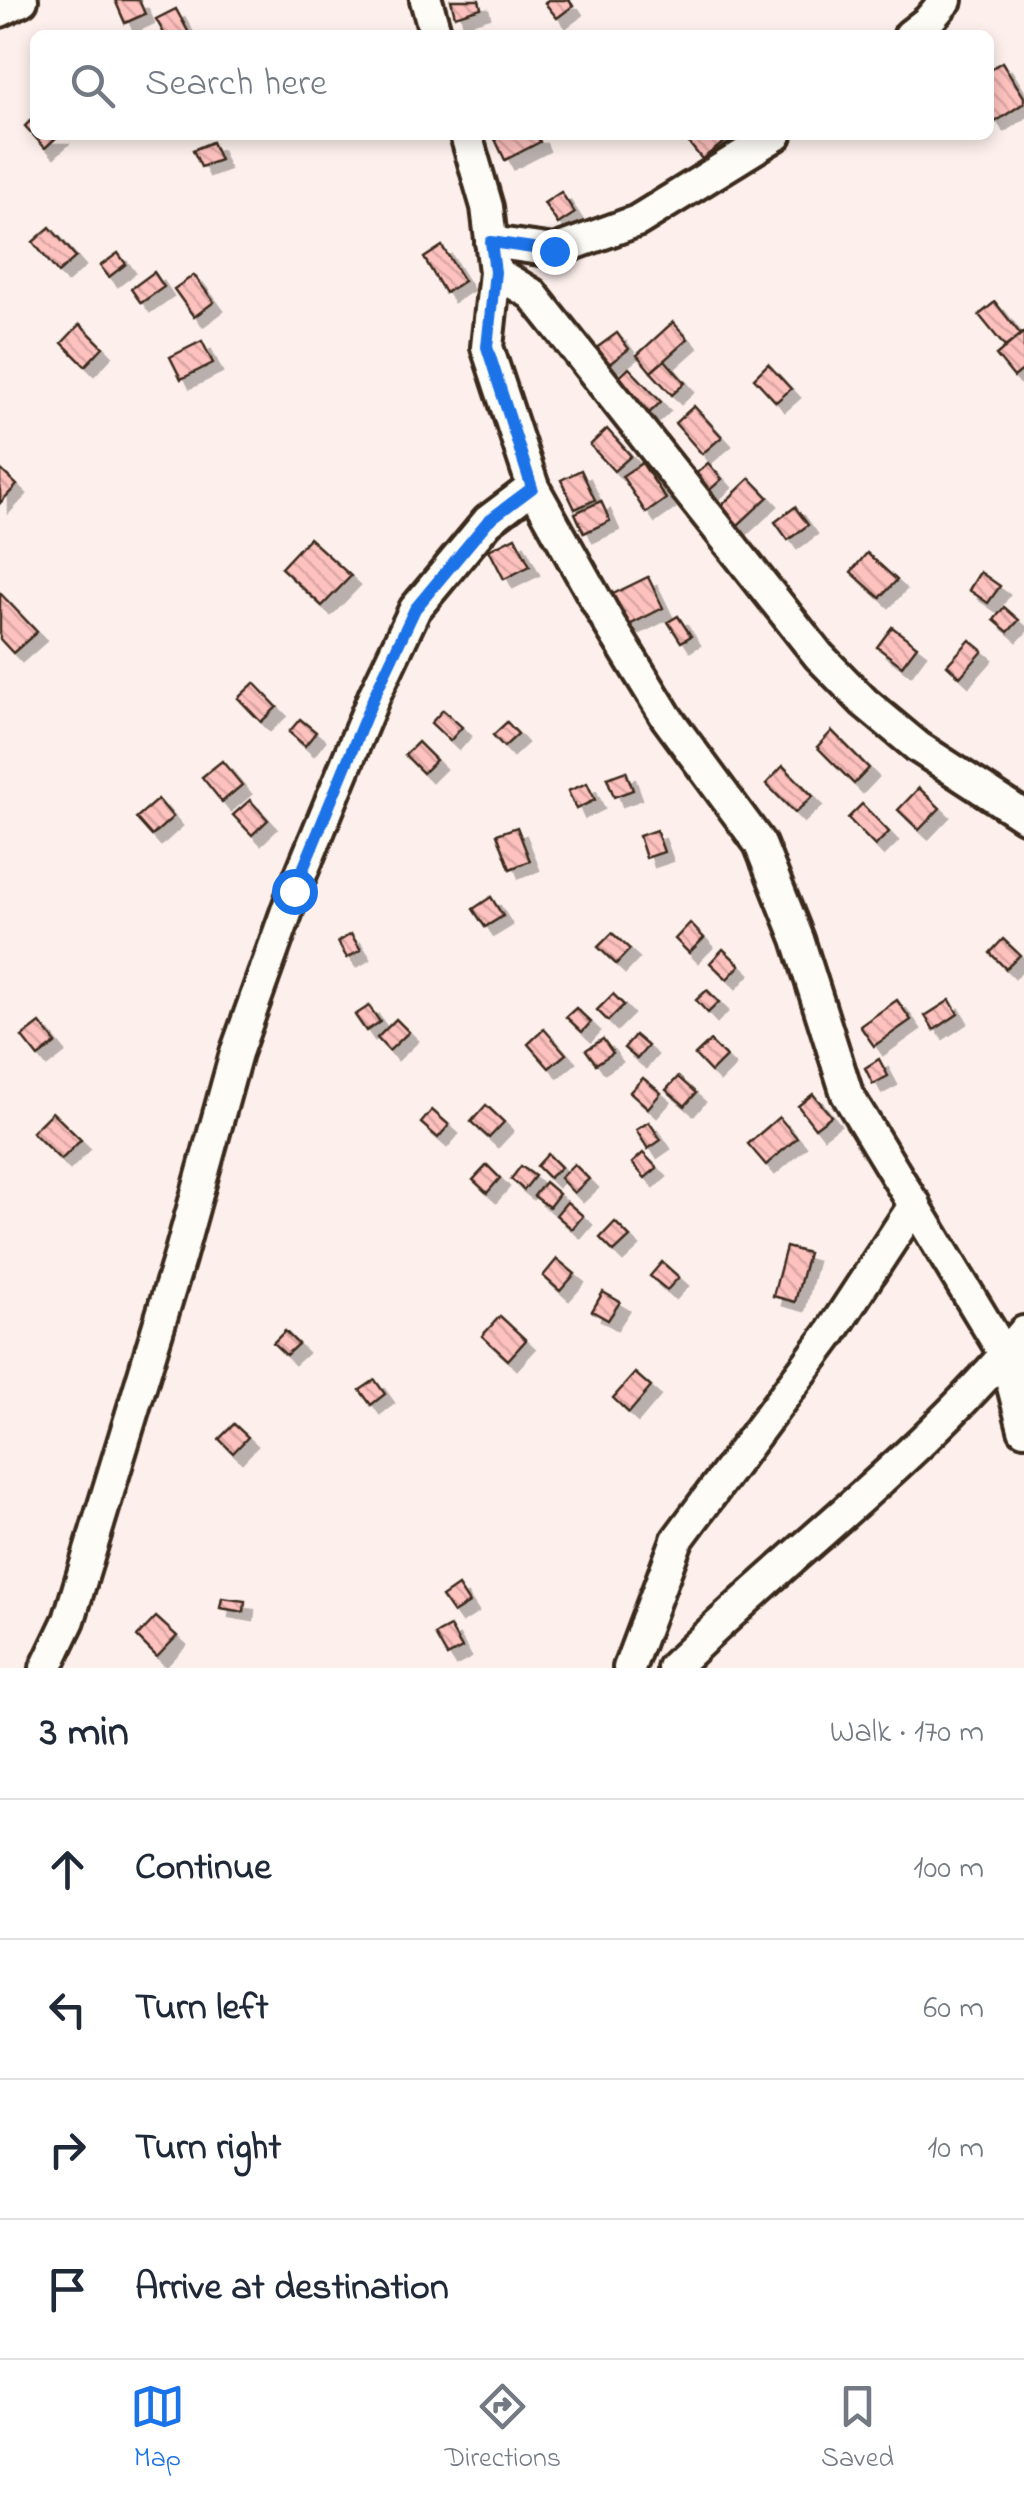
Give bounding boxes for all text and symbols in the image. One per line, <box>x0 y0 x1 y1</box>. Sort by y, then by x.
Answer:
search box <box>30 30 994 140</box>
text: Search here <box>145 57 327 113</box>
icon: search <box>65 58 120 113</box>
route end <box>532 229 578 275</box>
route start <box>272 869 318 915</box>
text: 3 min <box>40 1703 129 1764</box>
text: Walk · 170 m <box>830 1710 984 1757</box>
text: Continue <box>135 1841 271 1897</box>
icon: ahead <box>40 1842 95 1897</box>
text: 100 m <box>913 1846 984 1893</box>
text: Turn left <box>135 1981 268 2037</box>
icon: left <box>40 1982 95 2037</box>
text: 60 m <box>923 1986 984 2033</box>
text: Turn right <box>135 2121 281 2177</box>
icon: right <box>40 2122 95 2177</box>
text: 10 m <box>927 2126 984 2173</box>
text: Arrive at destination <box>135 2261 449 2317</box>
icon: arrive <box>40 2262 95 2317</box>
tab: Map <box>130 2379 185 2480</box>
tab: Directions <box>445 2379 561 2480</box>
tab: Saved <box>821 2379 894 2480</box>

